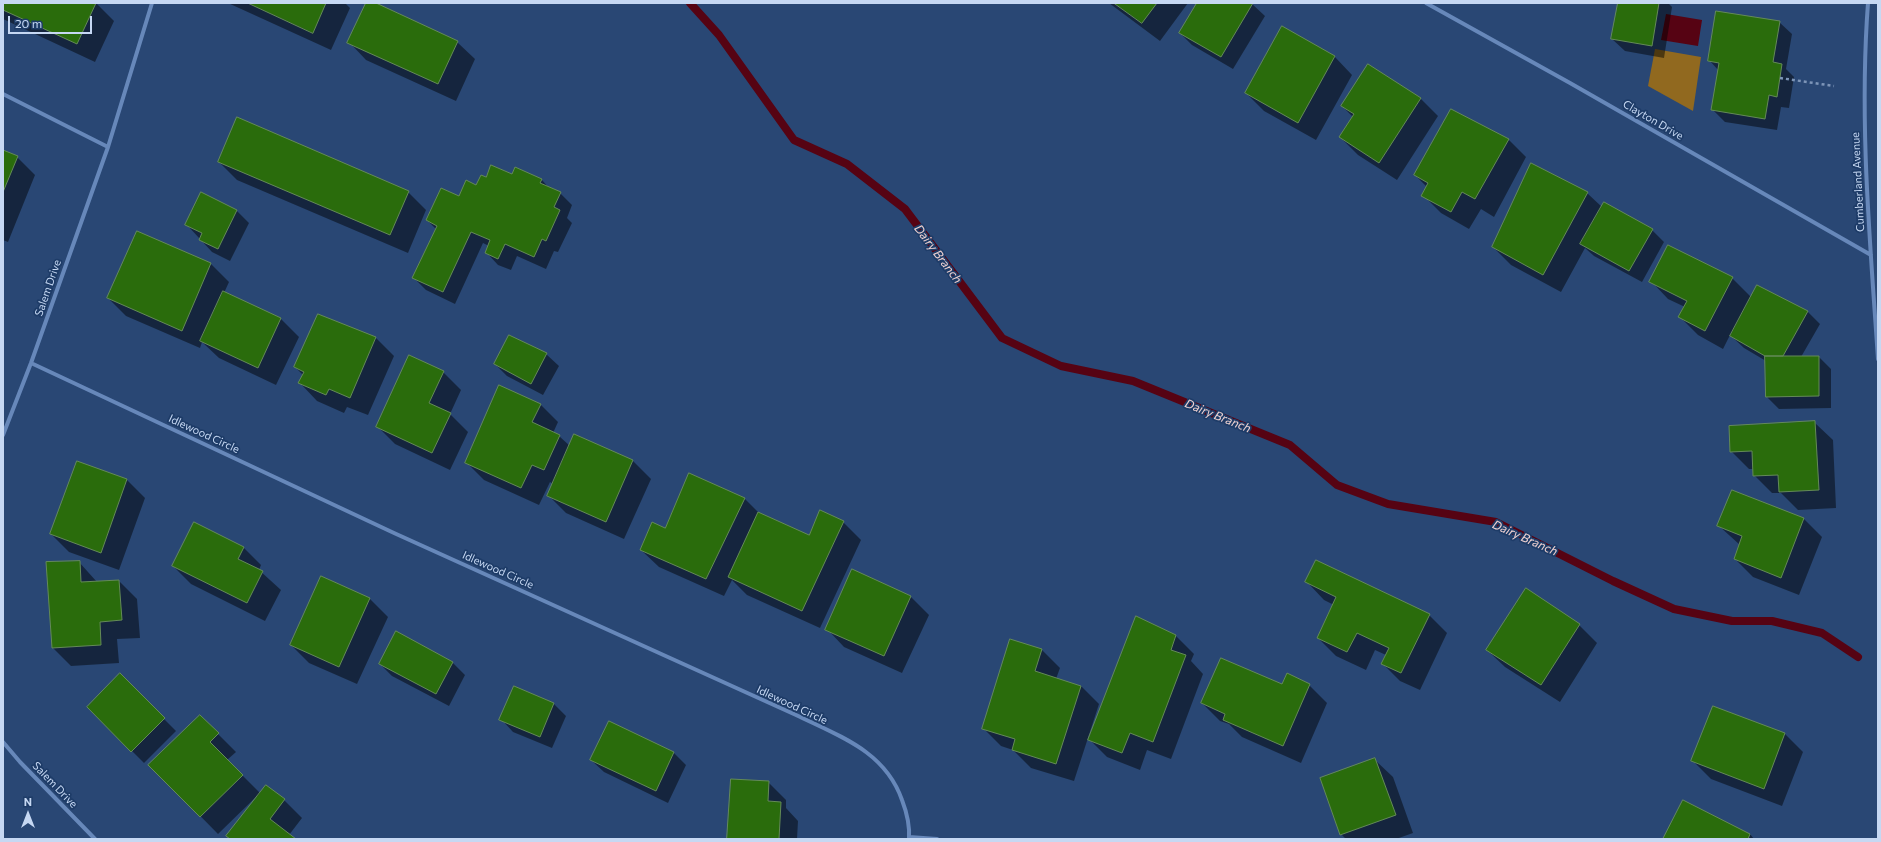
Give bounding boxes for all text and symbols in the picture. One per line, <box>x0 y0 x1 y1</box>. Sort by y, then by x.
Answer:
scale bar <box>10 8 94 34</box>
text: 20 m <box>15 16 42 30</box>
street label: Clayton Drive <box>1620 97 1686 143</box>
street label: Cumberland Avenue <box>1849 132 1867 232</box>
water label: Dairy Branch <box>911 222 965 286</box>
street label: Salem Drive <box>32 258 64 318</box>
water label: Dairy Branch <box>1183 396 1253 436</box>
street label: Idlewood Circle <box>166 412 242 456</box>
water label: Dairy Branch <box>1490 517 1560 559</box>
street label: Idlewood Circle <box>460 548 536 592</box>
street label: Idlewood Circle <box>754 683 830 727</box>
street label: Salem Drive <box>30 759 80 811</box>
north arrow <box>8 794 48 834</box>
text: N <box>24 795 32 808</box>

